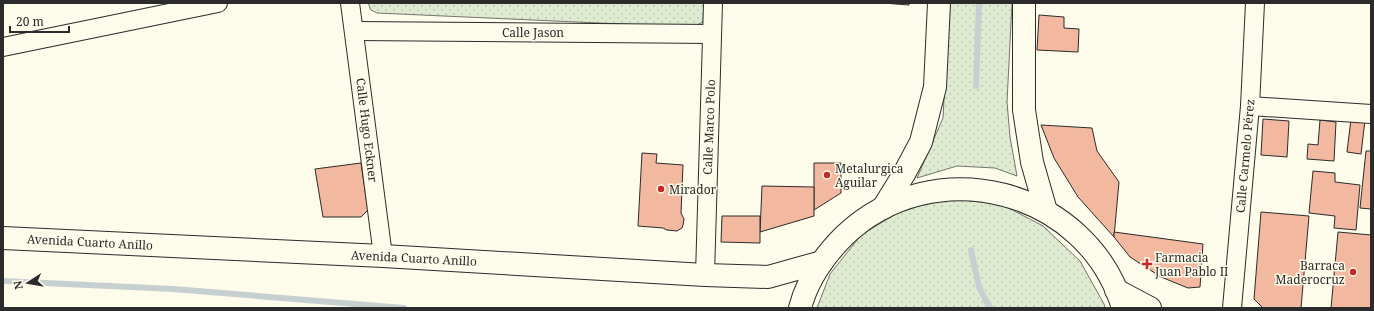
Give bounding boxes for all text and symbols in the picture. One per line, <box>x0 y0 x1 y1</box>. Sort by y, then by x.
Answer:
scale bar <box>10 8 69 34</box>
text: 20 m <box>16 13 44 30</box>
street label: Calle Jason <box>502 24 564 41</box>
street label: Calle Hugo Eckner <box>352 77 382 183</box>
street label: Calle Marco Polo <box>699 79 719 175</box>
street label: Calle Carmelo Pérez <box>1232 98 1258 214</box>
place label: Metalurgica Aguilar <box>835 160 904 191</box>
marker: Metalurgica Aguilar <box>822 170 832 180</box>
place label: Mirador <box>669 181 717 198</box>
marker: Mirador <box>656 184 666 194</box>
street label: Avenida Cuarto Anillo <box>27 230 153 254</box>
street label: Avenida Cuarto Anillo <box>351 246 477 270</box>
place label: Farmacia Juan Pablo II <box>1154 249 1228 280</box>
place label: Barraca Maderocruz <box>1275 257 1345 288</box>
marker: Farmacia Juan Pablo II <box>1142 259 1152 269</box>
north arrow <box>8 263 48 303</box>
marker: Barraca Maderocruz <box>1348 267 1358 277</box>
text: N <box>9 279 26 291</box>

